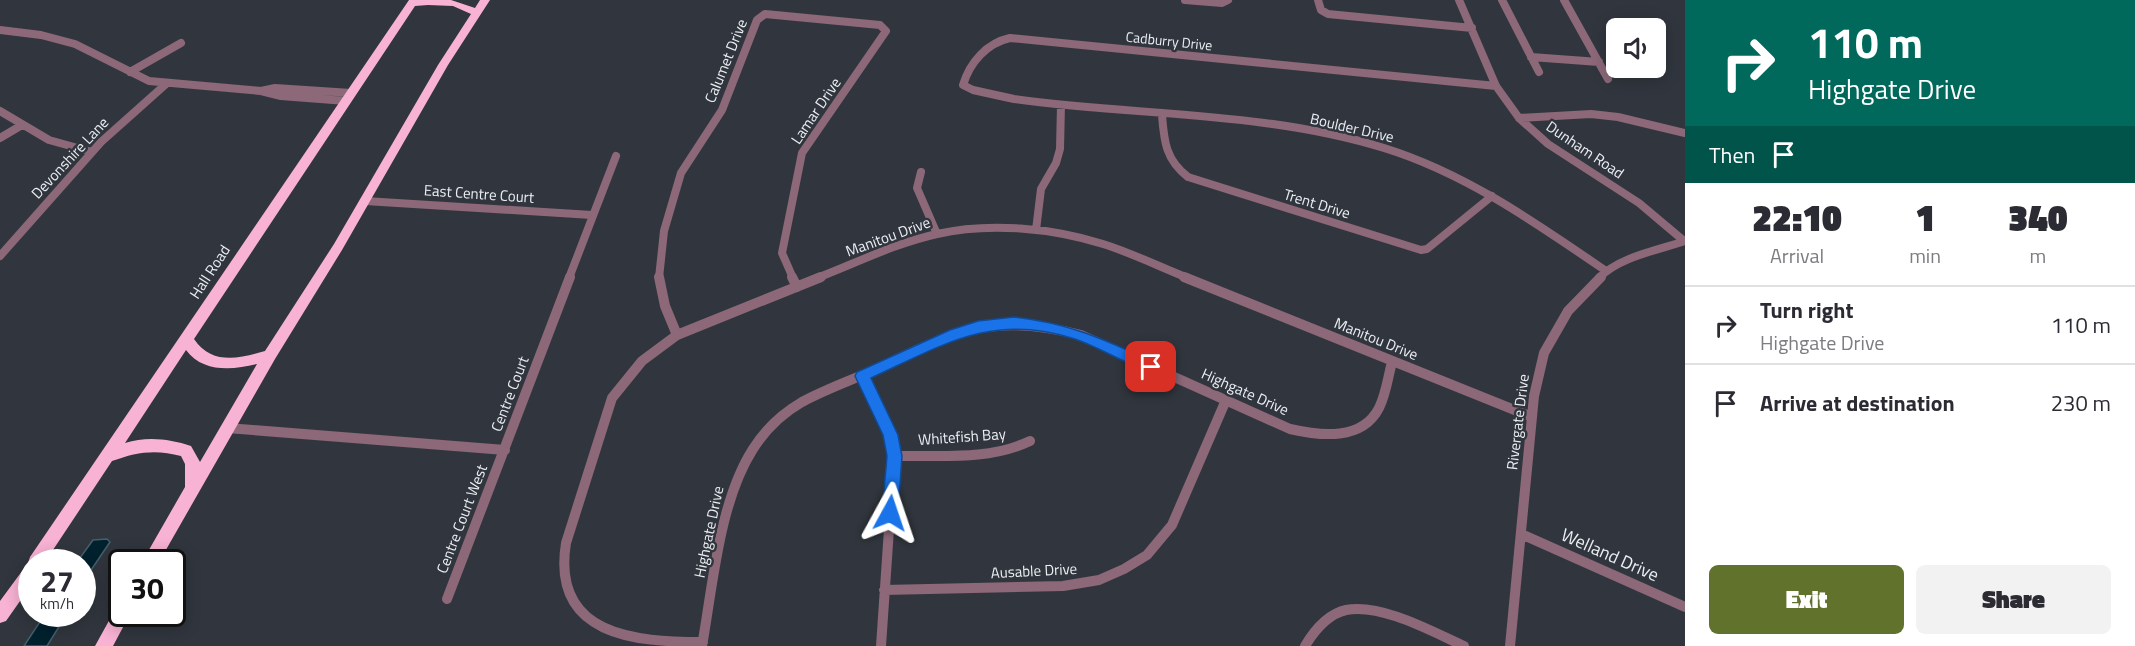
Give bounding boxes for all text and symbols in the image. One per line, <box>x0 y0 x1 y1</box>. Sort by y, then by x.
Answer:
text: 110 m <box>1808 10 1923 74</box>
street label: Calumet Drive <box>698 15 753 106</box>
map controls <box>1606 18 1666 78</box>
button: sound <box>1606 18 1666 78</box>
icon: right <box>1709 24 1787 102</box>
street label: Cadburry Drive <box>1125 26 1213 55</box>
text: Highgate Drive <box>1808 68 1976 109</box>
street label: Lamar Drive <box>785 73 846 149</box>
street label: Boulder Drive <box>1308 107 1396 148</box>
street label: Devonshire Lane <box>26 112 114 204</box>
street label: Dunham Road <box>1542 115 1629 184</box>
text: Then <box>1709 138 1755 172</box>
icon: arrive <box>1767 138 1800 171</box>
street label: East Centre Court <box>423 178 536 209</box>
street label: Trent Drive <box>1281 182 1353 225</box>
text: 22:10 <box>1752 190 1842 245</box>
text: 1 <box>1915 190 1935 245</box>
text: 340 <box>2008 190 2068 245</box>
street label: Manitou Drive <box>842 211 933 263</box>
street label: Hall Road <box>183 240 236 303</box>
text: Arrival <box>1770 240 1824 271</box>
text: min <box>1909 240 1941 271</box>
text: m <box>2030 240 2046 271</box>
text: Turn right <box>1760 293 1854 327</box>
text: 110 m <box>2051 308 2111 342</box>
icon: right <box>1709 309 1742 342</box>
street label: Manitou Drive <box>1331 311 1422 366</box>
text: Highgate Drive <box>1760 327 1884 358</box>
pin <box>1125 341 1176 392</box>
icon: arrive <box>1134 350 1167 383</box>
street label: Centre Court <box>485 352 535 435</box>
street label: Highgate Drive <box>1198 362 1293 421</box>
street label: Rivergate Drive <box>1500 373 1535 471</box>
text: Arrive at destination <box>1760 386 1955 420</box>
text: 230 m <box>2051 386 2111 420</box>
icon: arrive <box>1709 387 1742 420</box>
street label: Whitefish Bay <box>917 422 1007 451</box>
street label: Centre Court West <box>430 460 493 577</box>
position arrow <box>858 481 922 545</box>
street label: Highgate Drive <box>688 484 729 580</box>
street label: Welland Drive <box>1557 521 1663 588</box>
speed limit sign: 30 <box>108 549 186 627</box>
street label: Ausable Drive <box>990 557 1078 584</box>
text: 27 <box>40 558 74 604</box>
button: Exit <box>1709 565 1904 634</box>
button: Share <box>1916 565 2111 634</box>
text: km/h <box>40 592 74 615</box>

